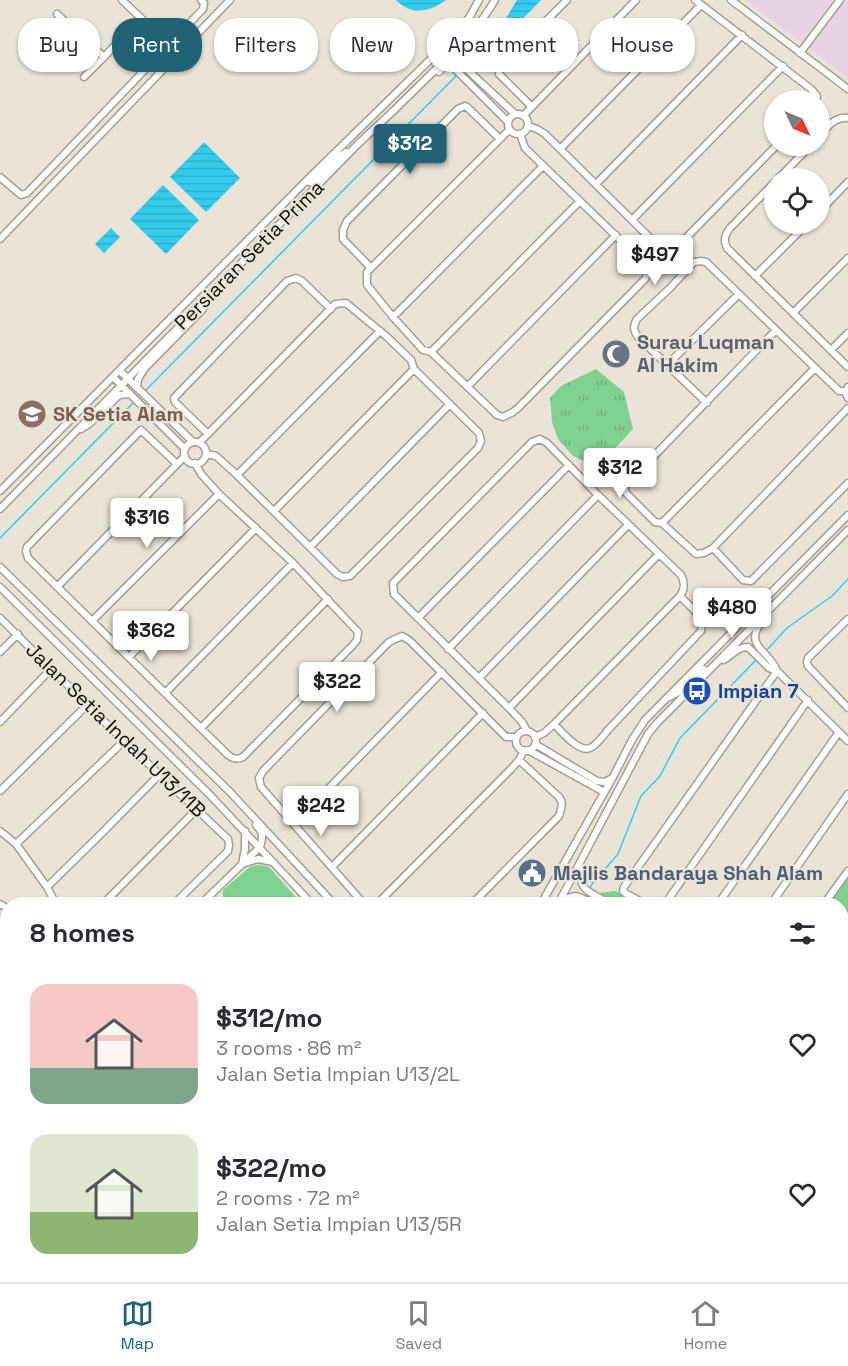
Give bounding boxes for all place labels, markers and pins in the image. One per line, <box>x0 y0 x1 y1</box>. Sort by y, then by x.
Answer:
pin: $312 <box>374 124 446 175</box>
pin: $497 <box>619 235 691 286</box>
place label: Surau Luqman Al Hakim <box>637 329 775 378</box>
mosque icon: Surau Luqman Al Hakim <box>600 338 632 370</box>
school or university icon: SK Setia Alam <box>16 398 48 430</box>
place label: SK Setia Alam <box>53 401 184 427</box>
pin: $312 <box>584 448 656 499</box>
pin: $316 <box>111 498 183 549</box>
pin: $480 <box>696 588 768 639</box>
pin: $362 <box>115 611 187 662</box>
pin: $322 <box>301 662 373 713</box>
bus stop icon: Impian 7 <box>681 675 713 707</box>
place label: Impian 7 <box>718 678 798 704</box>
pin: $242 <box>285 786 357 837</box>
public building icon: Majlis Bandaraya Shah Alam <box>516 857 548 889</box>
place label: Majlis Bandaraya Shah Alam <box>553 860 823 886</box>

